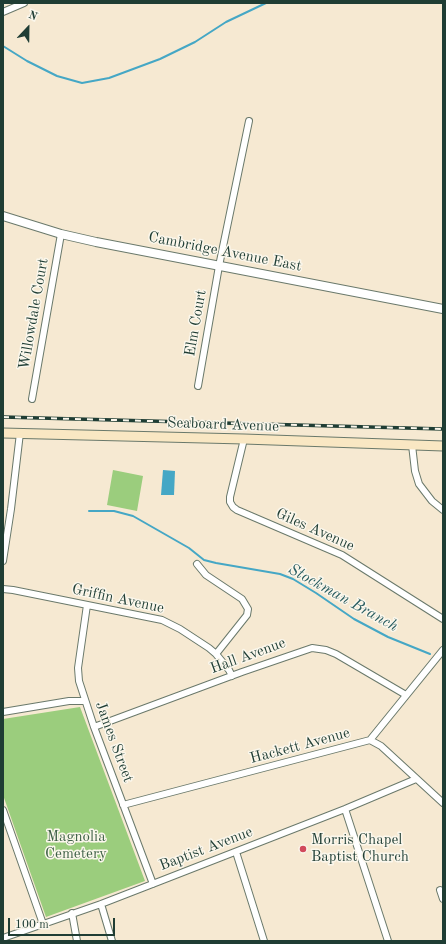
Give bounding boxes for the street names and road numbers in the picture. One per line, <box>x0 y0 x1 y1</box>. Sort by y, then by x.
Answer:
street label: Cambridge Avenue East <box>147 228 303 276</box>
street label: Willowdale Court <box>15 257 53 371</box>
street label: Elm Court <box>181 288 211 358</box>
street label: Seaboard Avenue <box>167 414 279 436</box>
street label: Giles Avenue <box>273 505 357 555</box>
street label: Griffin Avenue <box>70 580 166 618</box>
street label: Hall Avenue <box>208 634 288 678</box>
street label: James Street <box>91 699 137 785</box>
street label: Hackett Avenue <box>248 724 352 768</box>
street label: Baptist Avenue <box>157 823 255 875</box>

